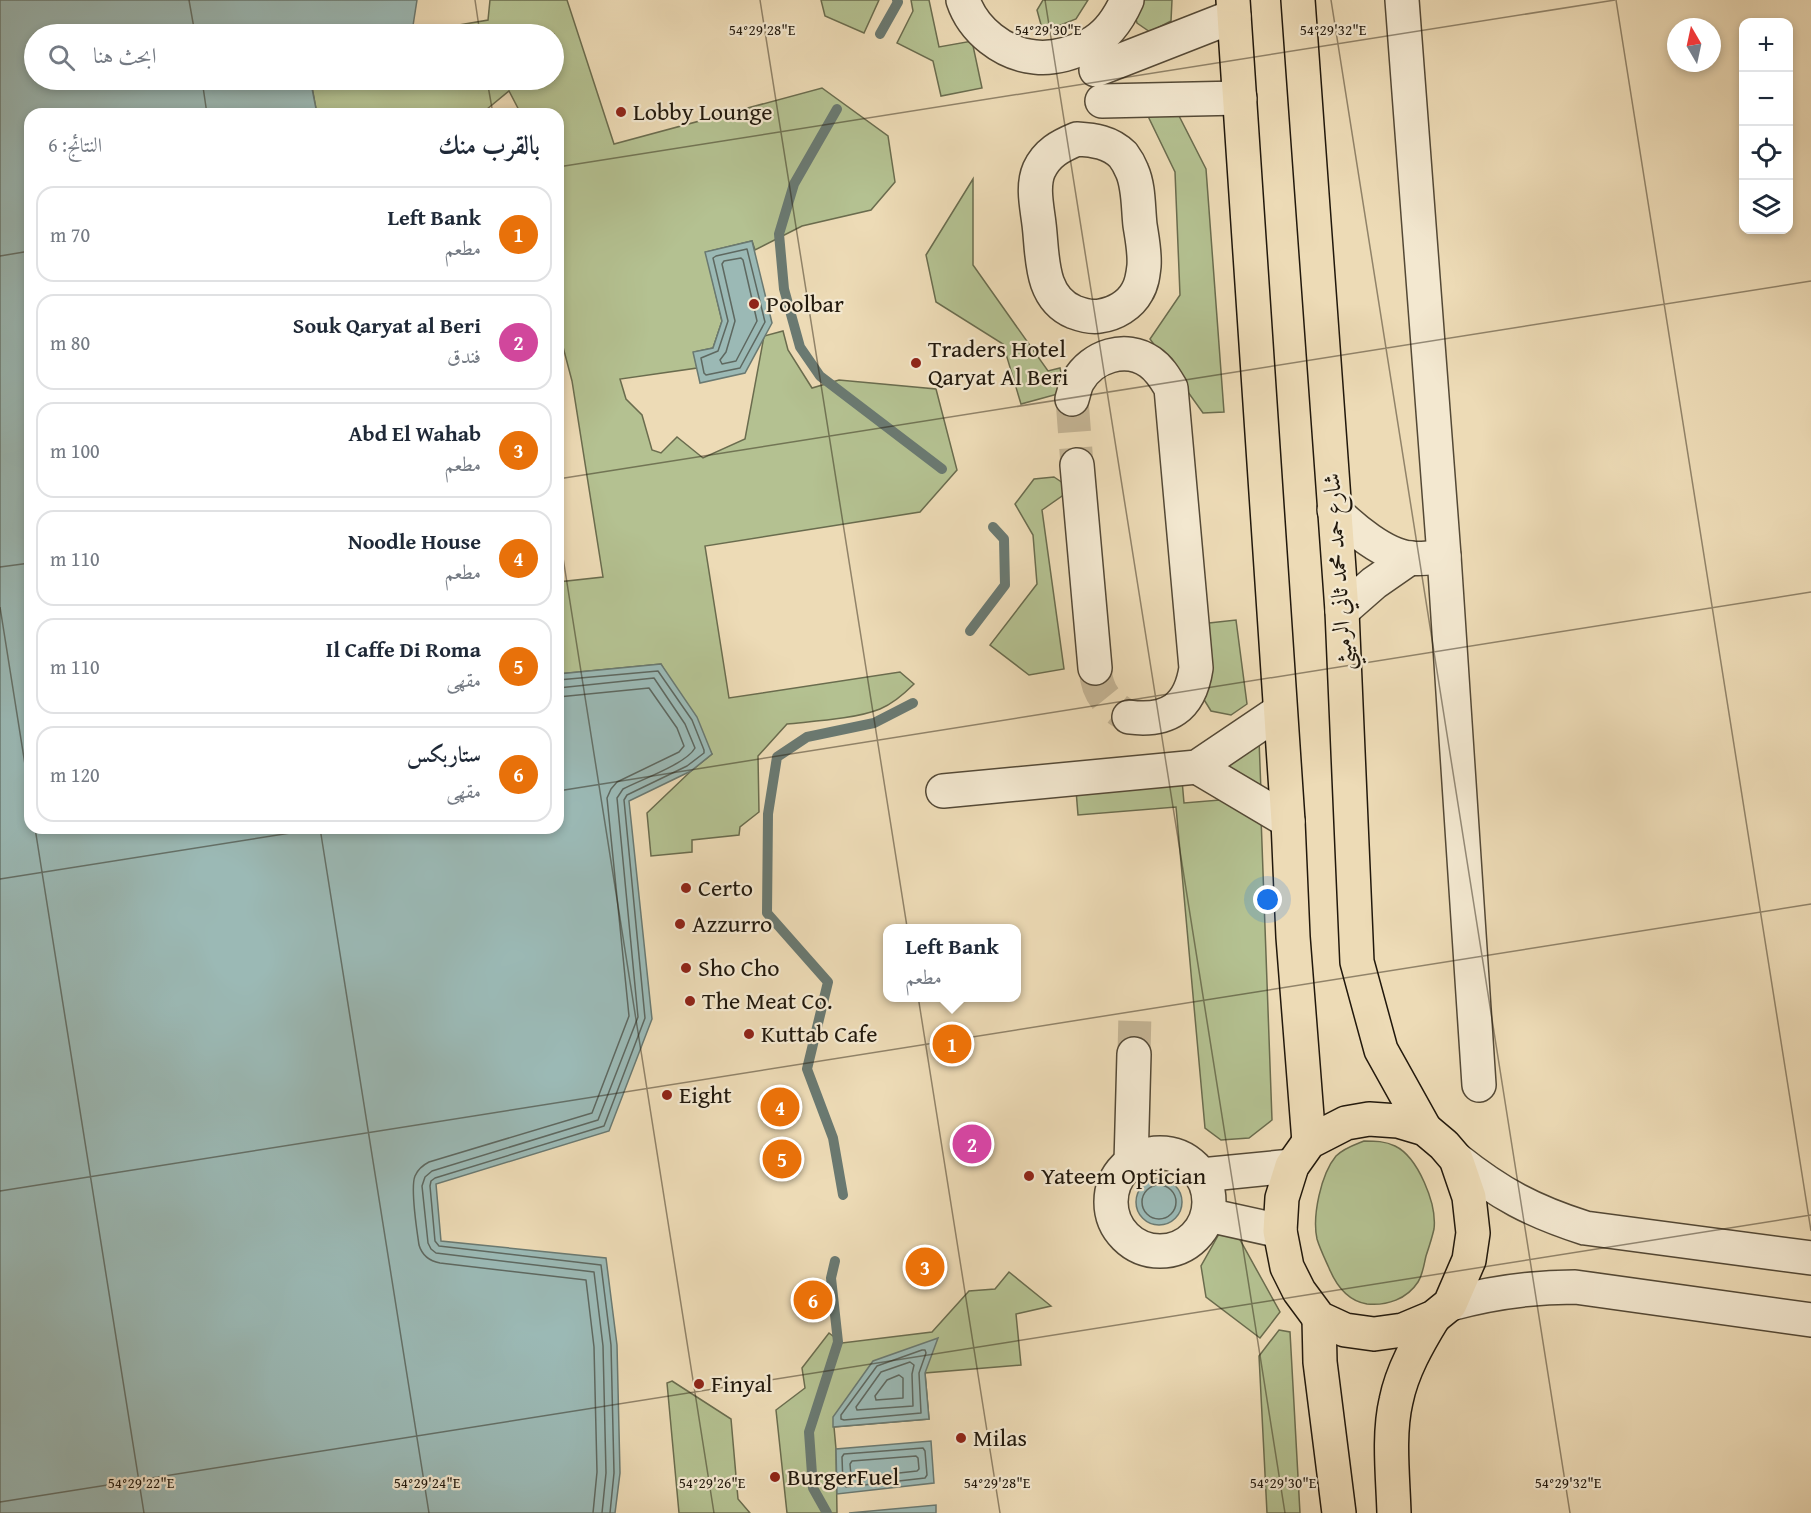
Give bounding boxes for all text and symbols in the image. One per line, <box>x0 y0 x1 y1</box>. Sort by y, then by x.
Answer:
north arrow <box>1667 18 1721 72</box>
map controls <box>1739 18 1793 234</box>
button: + <box>1739 18 1793 72</box>
text: 54°29'28"E <box>729 19 796 40</box>
text: 54°29'30"E <box>1015 19 1082 40</box>
text: 54°29'32"E <box>1300 19 1367 40</box>
search box <box>24 24 564 90</box>
text: ابحث هنا <box>93 39 157 71</box>
icon: search <box>45 41 78 74</box>
button: − <box>1739 72 1793 126</box>
place label: Lobby Lounge <box>633 94 773 129</box>
marker: Lobby Lounge <box>614 105 628 119</box>
text: بالقرب منك <box>438 125 540 164</box>
button: locate <box>1739 126 1793 180</box>
text: النتائج: 6 <box>48 130 102 159</box>
button: layers <box>1739 180 1793 234</box>
text: Left Bank <box>388 201 481 233</box>
text: 70 m <box>50 220 90 249</box>
text: 1 <box>513 220 524 249</box>
text: مطعم <box>444 233 481 262</box>
place label: Poolbar <box>766 286 844 321</box>
marker: Poolbar <box>747 297 761 311</box>
text: Souk Qaryat al Beri <box>293 309 481 341</box>
text: 80 m <box>50 328 90 357</box>
text: 2 <box>513 328 524 357</box>
place label: Traders Hotel Qaryat Al Beri <box>928 331 1069 394</box>
text: فندق <box>447 341 481 370</box>
marker: Traders Hotel Qaryat Al Beri <box>909 356 923 370</box>
text: Abd El Wahab <box>349 417 481 449</box>
text: 100 m <box>50 436 100 465</box>
text: 3 <box>513 436 524 465</box>
text: مطعم <box>444 449 481 478</box>
street label: شارع حمد محمد ثاني الرميثي <box>1313 472 1367 672</box>
text: Noodle House <box>348 525 481 557</box>
text: 110 m <box>50 544 100 573</box>
text: 4 <box>513 544 524 573</box>
text: مطعم <box>444 557 481 586</box>
text: Il Caffe Di Roma <box>326 633 481 665</box>
text: 110 m <box>50 652 100 681</box>
text: 5 <box>513 652 524 681</box>
text: مقهى <box>446 665 481 694</box>
text: ستاربكس <box>407 738 481 770</box>
text: 120 m <box>50 760 100 789</box>
text: 6 <box>513 760 524 789</box>
text: مقهى <box>446 776 481 805</box>
place label: Certo <box>698 870 753 905</box>
marker: Certo <box>679 881 693 895</box>
your location <box>1253 885 1282 914</box>
place label: Azzurro <box>692 906 772 941</box>
marker: Azzurro <box>673 917 687 931</box>
popup <box>883 924 1021 1002</box>
text: Left Bank <box>905 930 999 962</box>
place label: Sho Cho <box>698 950 780 985</box>
marker: Sho Cho <box>679 961 693 975</box>
text: مطعم <box>905 962 942 991</box>
place label: The Meat Co. <box>702 983 833 1018</box>
marker: The Meat Co. <box>683 994 697 1008</box>
place label: Kuttab Cafe <box>761 1016 878 1051</box>
pin: 1 <box>932 1022 972 1066</box>
marker: Kuttab Cafe <box>742 1027 756 1041</box>
place label: Eight <box>679 1077 732 1112</box>
pin: 4 <box>760 1084 800 1130</box>
marker: Eight <box>660 1088 674 1102</box>
pin: 2 <box>952 1122 992 1166</box>
pin: 5 <box>762 1136 802 1182</box>
place label: Yateem Optician <box>1041 1158 1207 1193</box>
marker: Yateem Optician <box>1022 1169 1036 1183</box>
pin: 3 <box>906 1244 944 1290</box>
pin: 6 <box>794 1278 832 1322</box>
place label: Finyal <box>711 1366 773 1401</box>
marker: Finyal <box>692 1377 706 1391</box>
place label: Milas <box>973 1420 1027 1455</box>
marker: Milas <box>954 1431 968 1445</box>
place label: BurgerFuel <box>787 1459 900 1494</box>
marker: BurgerFuel <box>768 1470 782 1484</box>
text: 54°29'22"E <box>108 1472 175 1493</box>
text: 54°29'24"E <box>394 1472 461 1493</box>
text: 54°29'26"E <box>679 1472 746 1493</box>
text: 54°29'28"E <box>964 1472 1031 1493</box>
text: 54°29'30"E <box>1250 1472 1317 1493</box>
text: 54°29'32"E <box>1535 1472 1602 1493</box>

